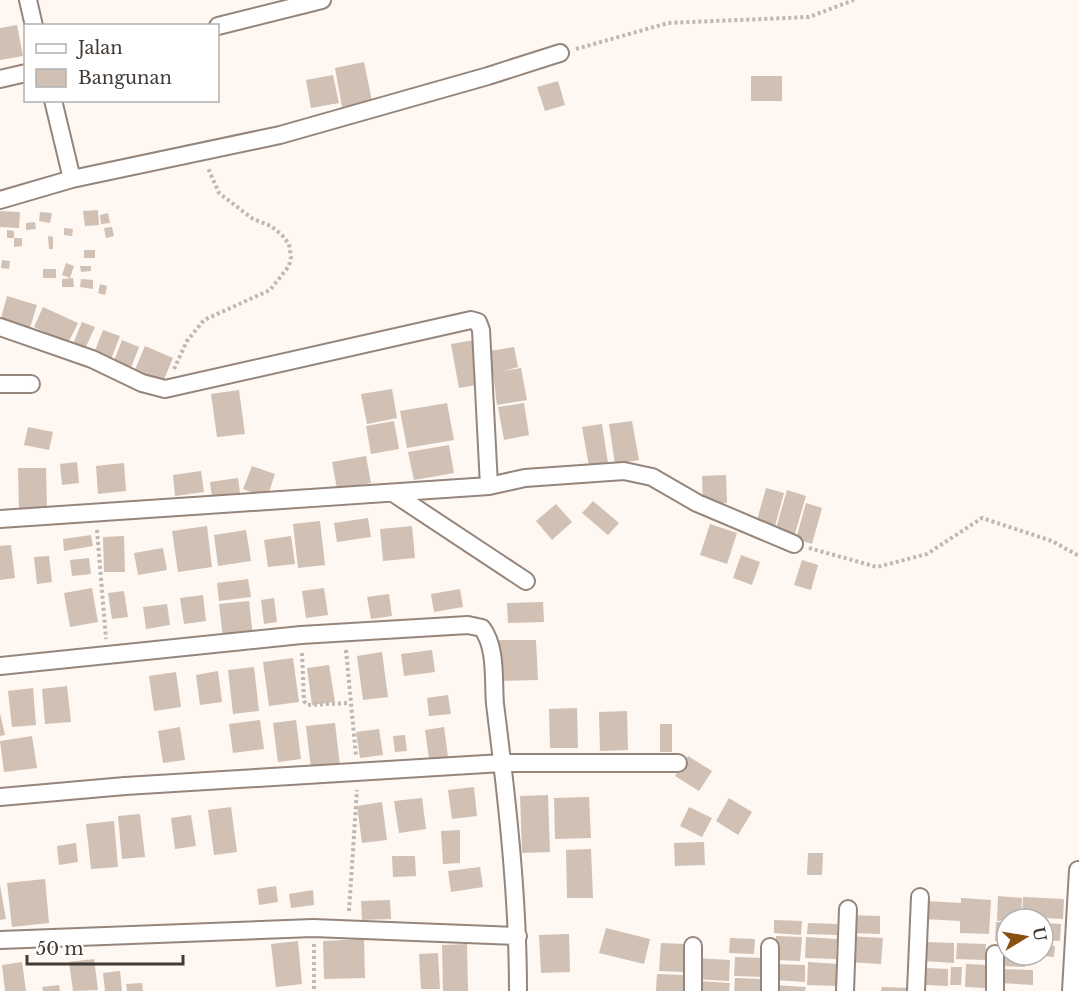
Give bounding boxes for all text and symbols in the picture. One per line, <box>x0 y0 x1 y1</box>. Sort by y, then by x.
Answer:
legend <box>24 24 219 102</box>
text: Jalan <box>76 37 123 59</box>
text: Bangunan <box>78 67 172 89</box>
north arrow <box>995 907 1055 967</box>
text: U <box>1029 925 1051 943</box>
scale bar <box>27 928 183 966</box>
text: 50 m <box>36 938 84 960</box>

